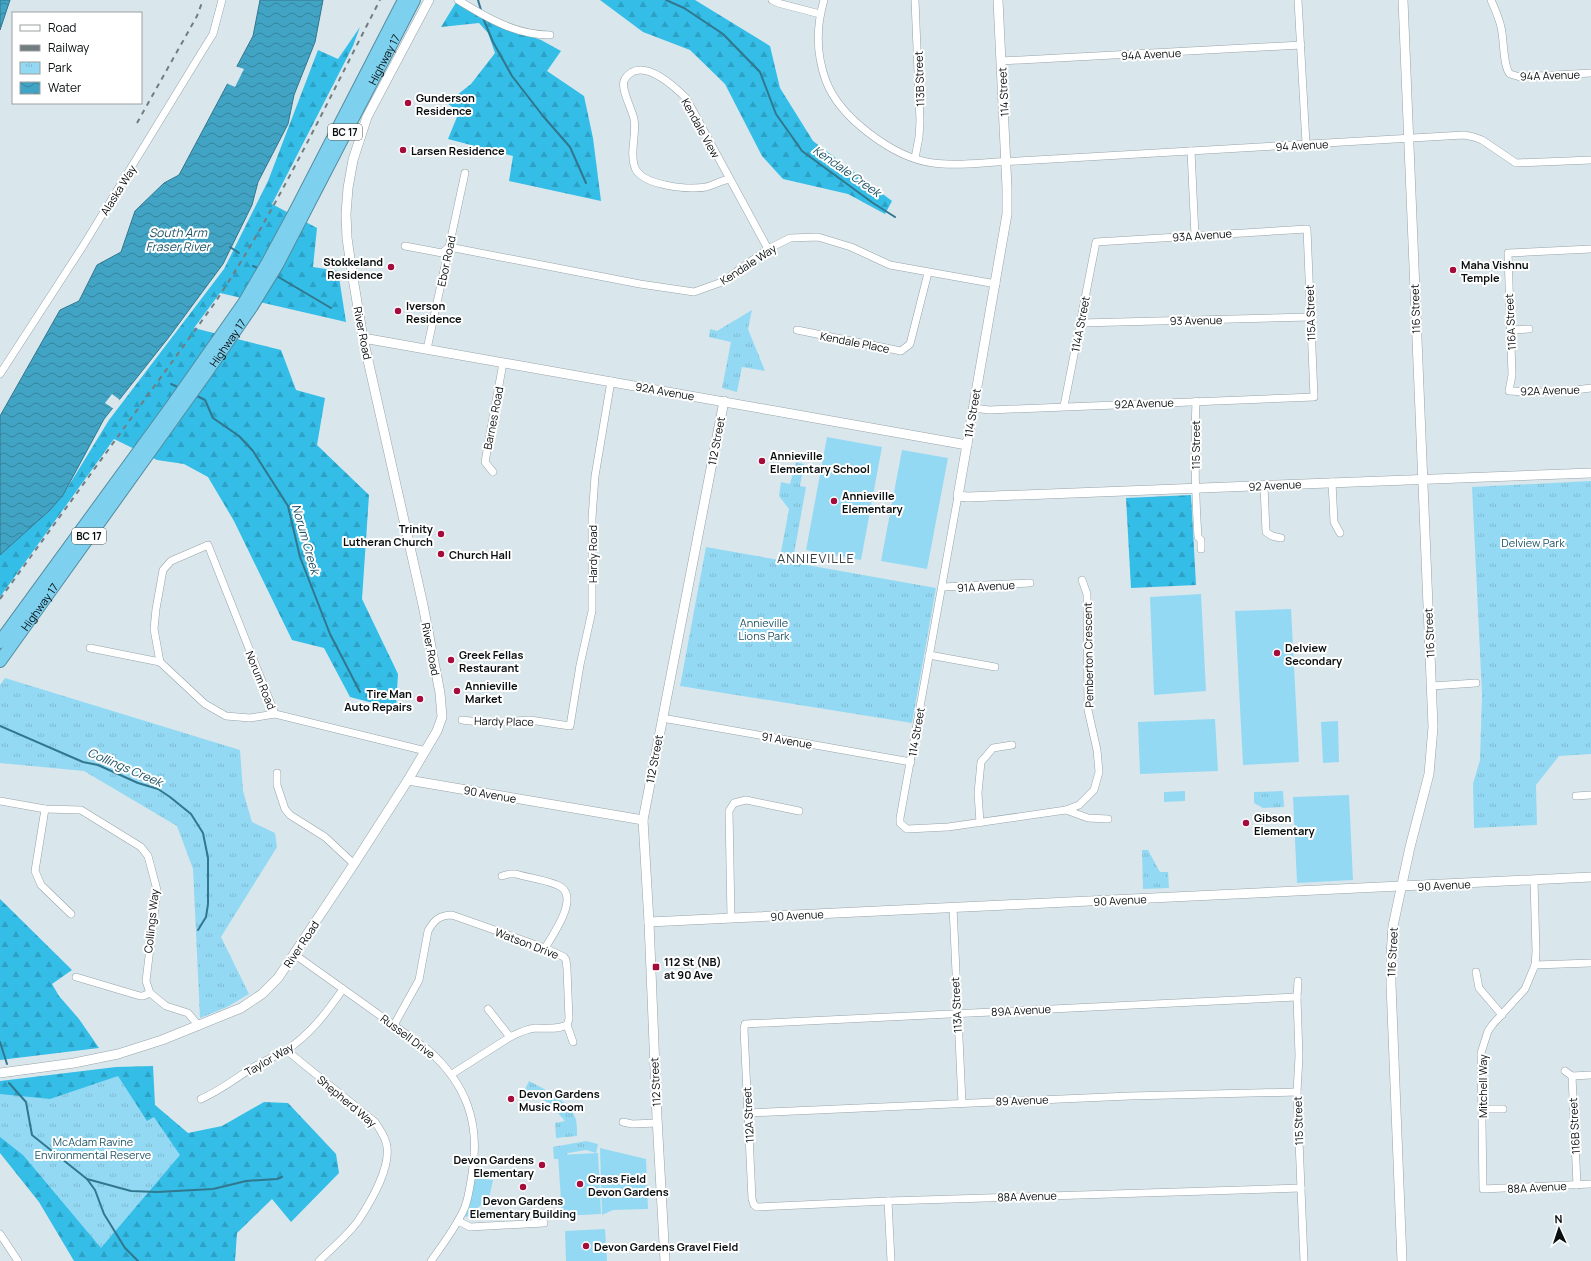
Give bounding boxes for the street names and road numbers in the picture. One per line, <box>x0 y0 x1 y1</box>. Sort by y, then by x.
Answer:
street label: Highway 17 <box>364 31 403 87</box>
street label: 94A Avenue <box>1121 45 1182 63</box>
street label: 113B Street <box>911 51 927 107</box>
street label: 94A Avenue <box>1520 66 1581 84</box>
street label: 114 Street <box>994 67 1012 117</box>
street label: Kendale View <box>678 95 724 161</box>
road number: BC 17 <box>328 124 362 140</box>
street label: 94 Avenue <box>1275 136 1330 154</box>
street label: Alaska Way <box>97 162 139 218</box>
street label: 93A Avenue <box>1172 225 1233 245</box>
street label: Ebor Road <box>433 234 459 288</box>
street label: Kendale Way <box>717 240 779 288</box>
street label: 116 Street <box>1407 284 1423 334</box>
street label: 115A Street <box>1302 285 1318 341</box>
street label: 116A Street <box>1501 293 1519 351</box>
street label: 114A Street <box>1067 295 1093 353</box>
street label: River Road <box>351 305 375 361</box>
street label: 93 Avenue <box>1169 312 1223 328</box>
street label: Highway 17 <box>205 316 249 369</box>
street label: Kendale Place <box>819 328 892 356</box>
street label: 92A Avenue <box>634 378 696 404</box>
street label: 92A Avenue <box>1520 381 1581 399</box>
street label: Barnes Road <box>480 385 506 451</box>
street label: 114 Street <box>960 387 984 439</box>
street label: 92A Avenue <box>1114 394 1175 412</box>
street label: 112 Street <box>704 415 728 467</box>
street label: 115 Street <box>1188 420 1203 470</box>
street label: 92 Avenue <box>1248 476 1302 494</box>
street label: Hardy Road <box>585 525 600 583</box>
road number: BC 17 <box>72 528 106 544</box>
street label: 91A Avenue <box>957 577 1016 595</box>
street label: Highway 17 <box>17 580 61 633</box>
street label: Pemberton Crescent <box>1080 602 1096 708</box>
street label: 116 Street <box>1420 608 1438 658</box>
street label: River Road <box>419 621 443 677</box>
street label: Norum Road <box>242 648 280 712</box>
street label: 114 Street <box>904 706 928 758</box>
street label: Hardy Place <box>474 713 535 729</box>
street label: 91 Avenue <box>761 728 814 752</box>
street label: 112 Street <box>642 733 666 785</box>
street label: 90 Avenue <box>462 782 518 806</box>
street label: 90 Avenue <box>1417 876 1472 894</box>
street label: Collings Way <box>140 888 162 954</box>
street label: 90 Avenue <box>1093 891 1148 909</box>
street label: 90 Avenue <box>770 906 825 924</box>
street label: River Road <box>280 918 322 970</box>
street label: Watson Drive <box>493 924 562 962</box>
street label: 116 Street <box>1383 927 1401 977</box>
street label: 113A Street <box>947 977 965 1033</box>
street label: 89A Avenue <box>991 1001 1052 1019</box>
street label: Russell Drive <box>378 1011 439 1062</box>
street label: Taylor Way <box>242 1039 296 1079</box>
street label: Mitchell Way <box>1475 1054 1490 1118</box>
street label: 112 Street <box>646 1057 664 1107</box>
street label: Shepherd Way <box>314 1072 380 1130</box>
street label: 112A Street <box>739 1087 757 1143</box>
street label: 89 Avenue <box>995 1092 1049 1108</box>
street label: 115 Street <box>1290 1096 1306 1146</box>
street label: 116B Street <box>1565 1097 1583 1155</box>
street label: 88A Avenue <box>1507 1178 1568 1196</box>
street label: 88A Avenue <box>997 1187 1058 1205</box>

